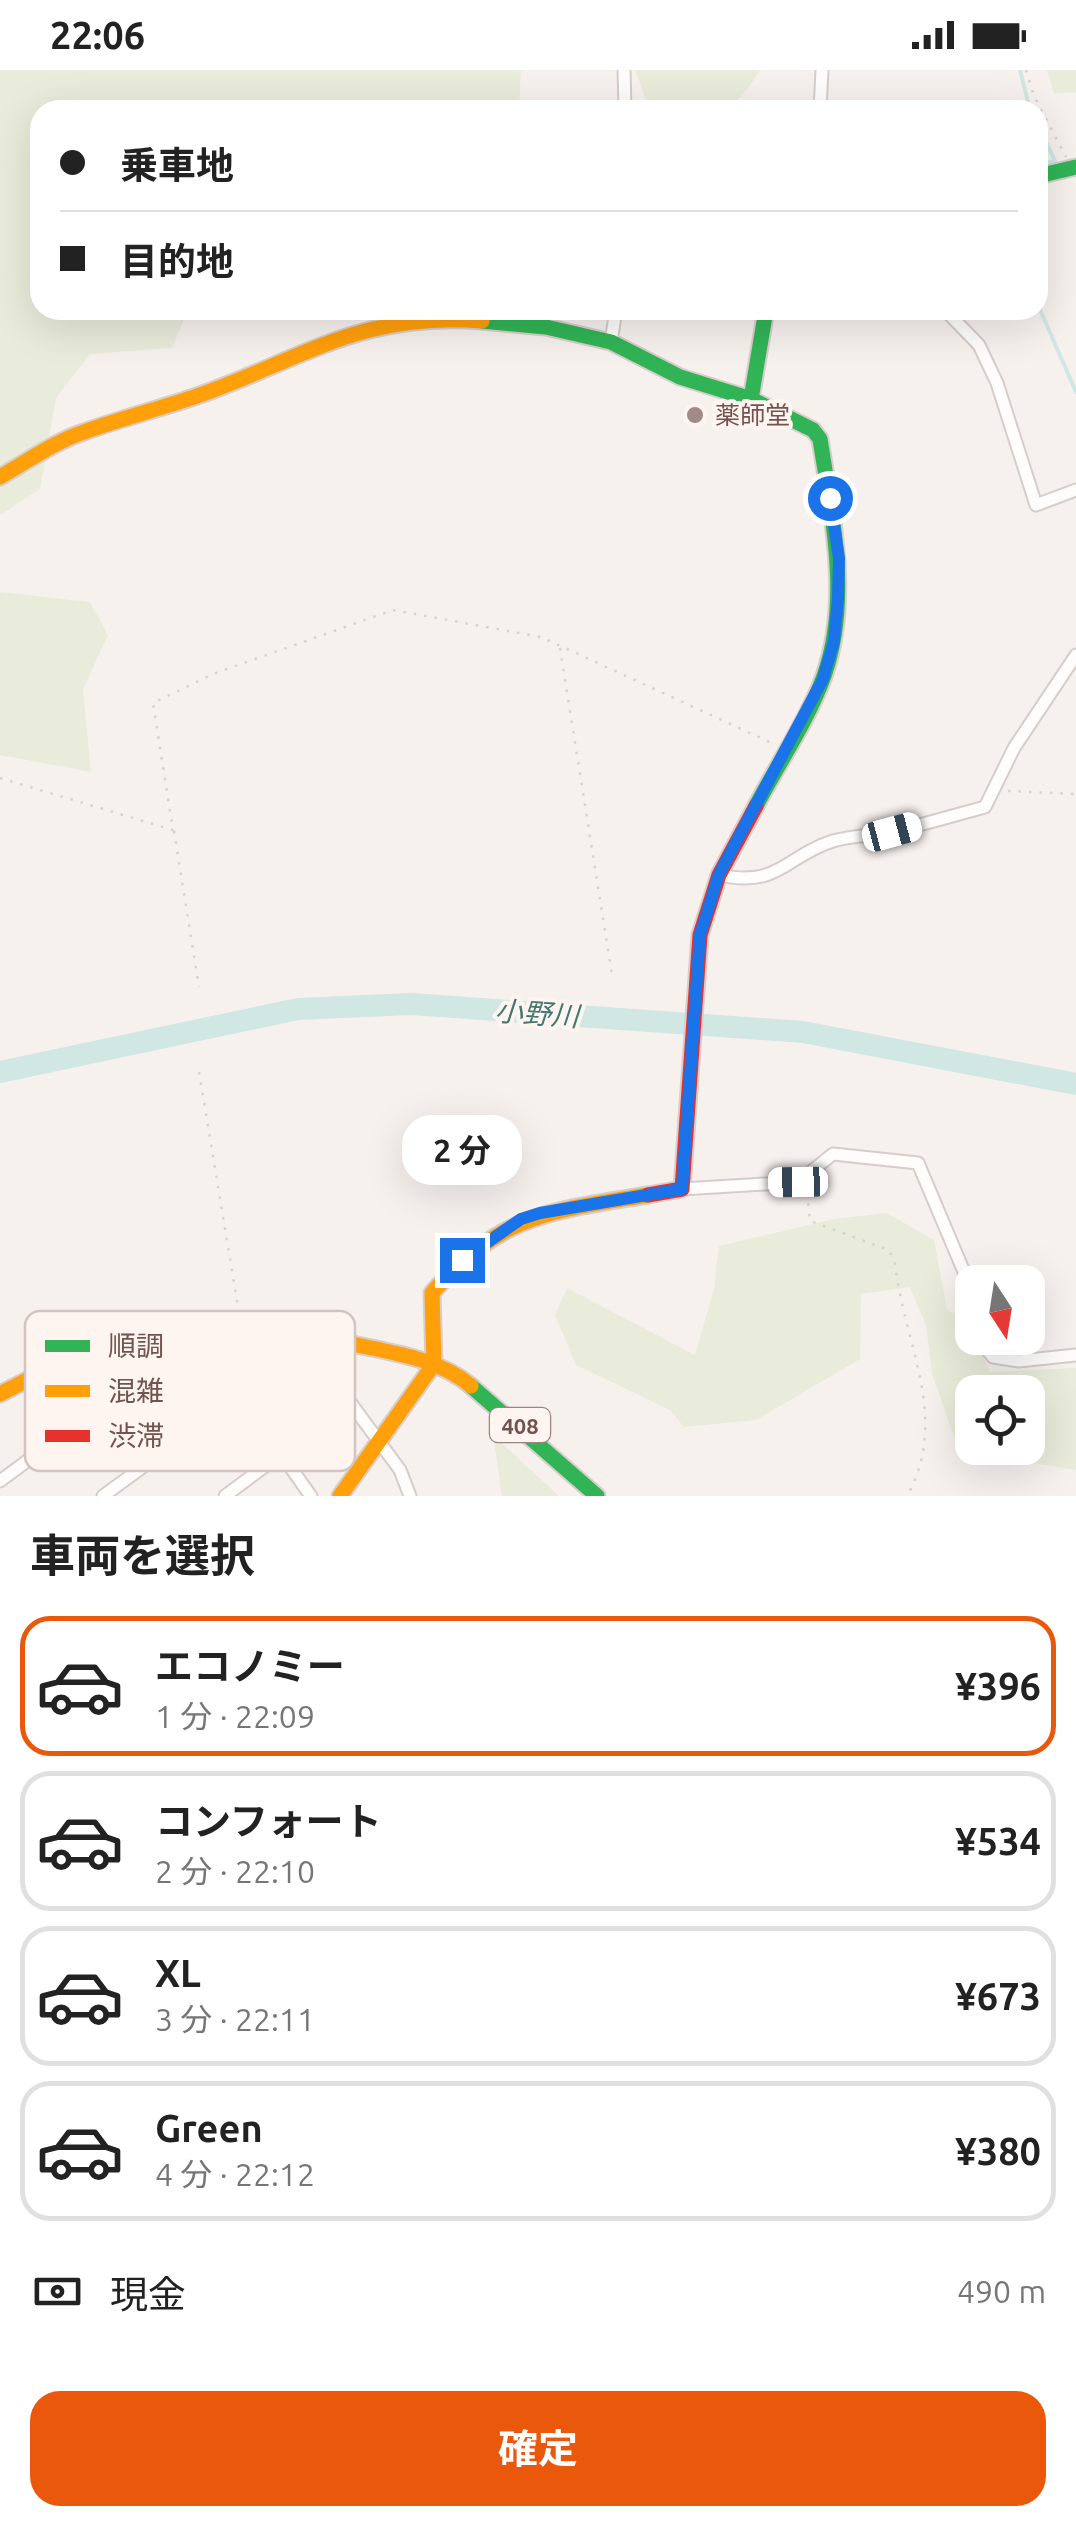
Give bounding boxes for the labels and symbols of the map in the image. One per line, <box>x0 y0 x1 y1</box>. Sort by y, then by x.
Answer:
place label: 薬師堂 <box>715 401 790 429</box>
marker: 薬師堂 <box>684 404 706 426</box>
route start <box>808 476 853 521</box>
car <box>859 810 925 854</box>
water label: 小野川 <box>494 995 583 1032</box>
callout: 2 分 <box>402 1115 522 1185</box>
car <box>768 1166 828 1198</box>
route end <box>440 1238 485 1283</box>
north arrow <box>955 1265 1045 1355</box>
legend <box>25 1311 355 1471</box>
text: 順調 <box>108 1330 164 1361</box>
text: 混雑 <box>108 1375 164 1406</box>
road number: 408 <box>490 1408 550 1442</box>
text: 渋滞 <box>108 1420 164 1451</box>

